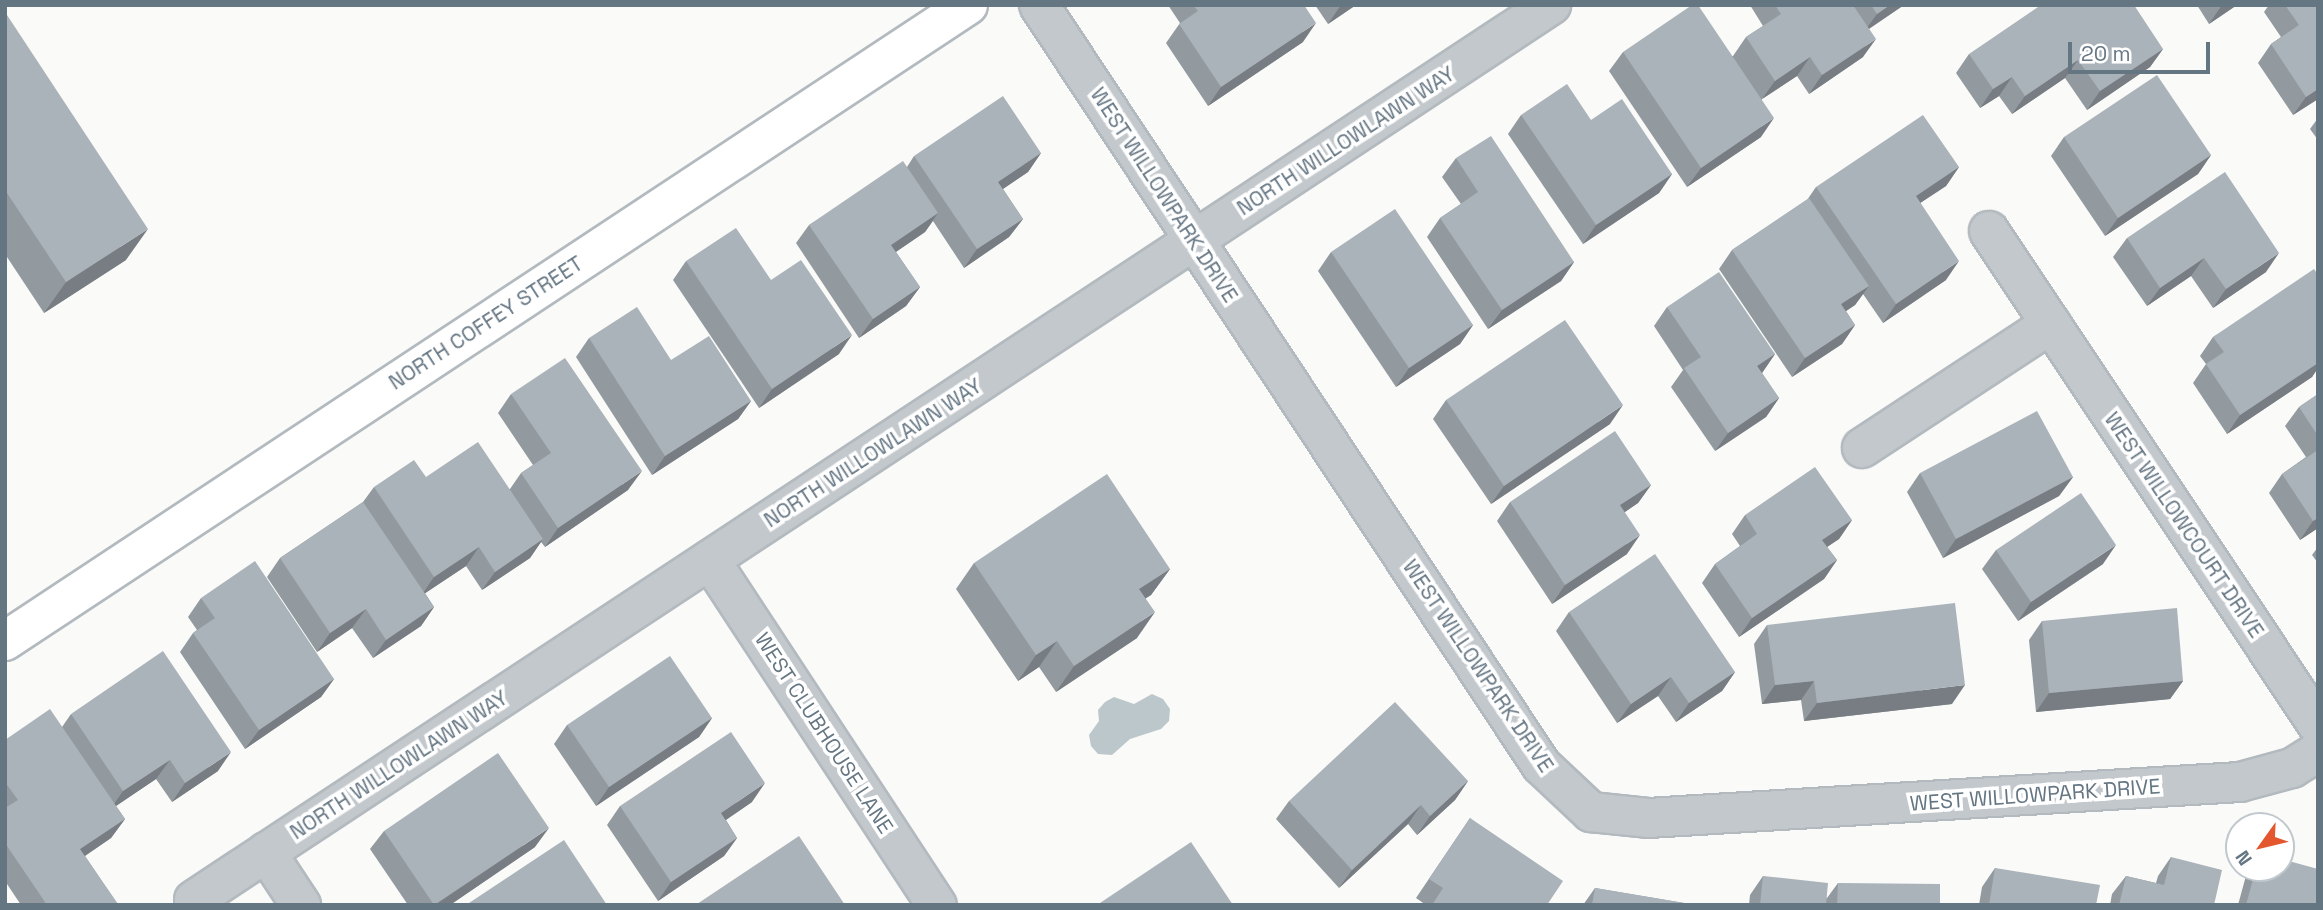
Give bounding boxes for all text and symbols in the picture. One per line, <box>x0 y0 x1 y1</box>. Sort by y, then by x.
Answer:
scale bar <box>2071 28 2213 72</box>
text: 20 m <box>2081 40 2131 67</box>
street label: NORTH WILLOWLAWN WAY <box>1232 61 1460 221</box>
street label: WEST WILLOWPARK DRIVE <box>1085 83 1243 307</box>
street label: NORTH COFFEY STREET <box>384 251 588 395</box>
street label: NORTH WILLOWLAWN WAY <box>759 373 987 533</box>
street label: WEST WILLOWCOURT DRIVE <box>2099 407 2269 643</box>
street label: WEST WILLOWPARK DRIVE <box>1397 555 1559 777</box>
street label: WEST CLUBHOUSE LANE <box>749 628 899 838</box>
street label: NORTH WILLOWLAWN WAY <box>285 685 513 845</box>
street label: WEST WILLOWPARK DRIVE <box>1909 774 2161 816</box>
north arrow <box>2225 812 2295 882</box>
text: N <box>2230 846 2258 870</box>

